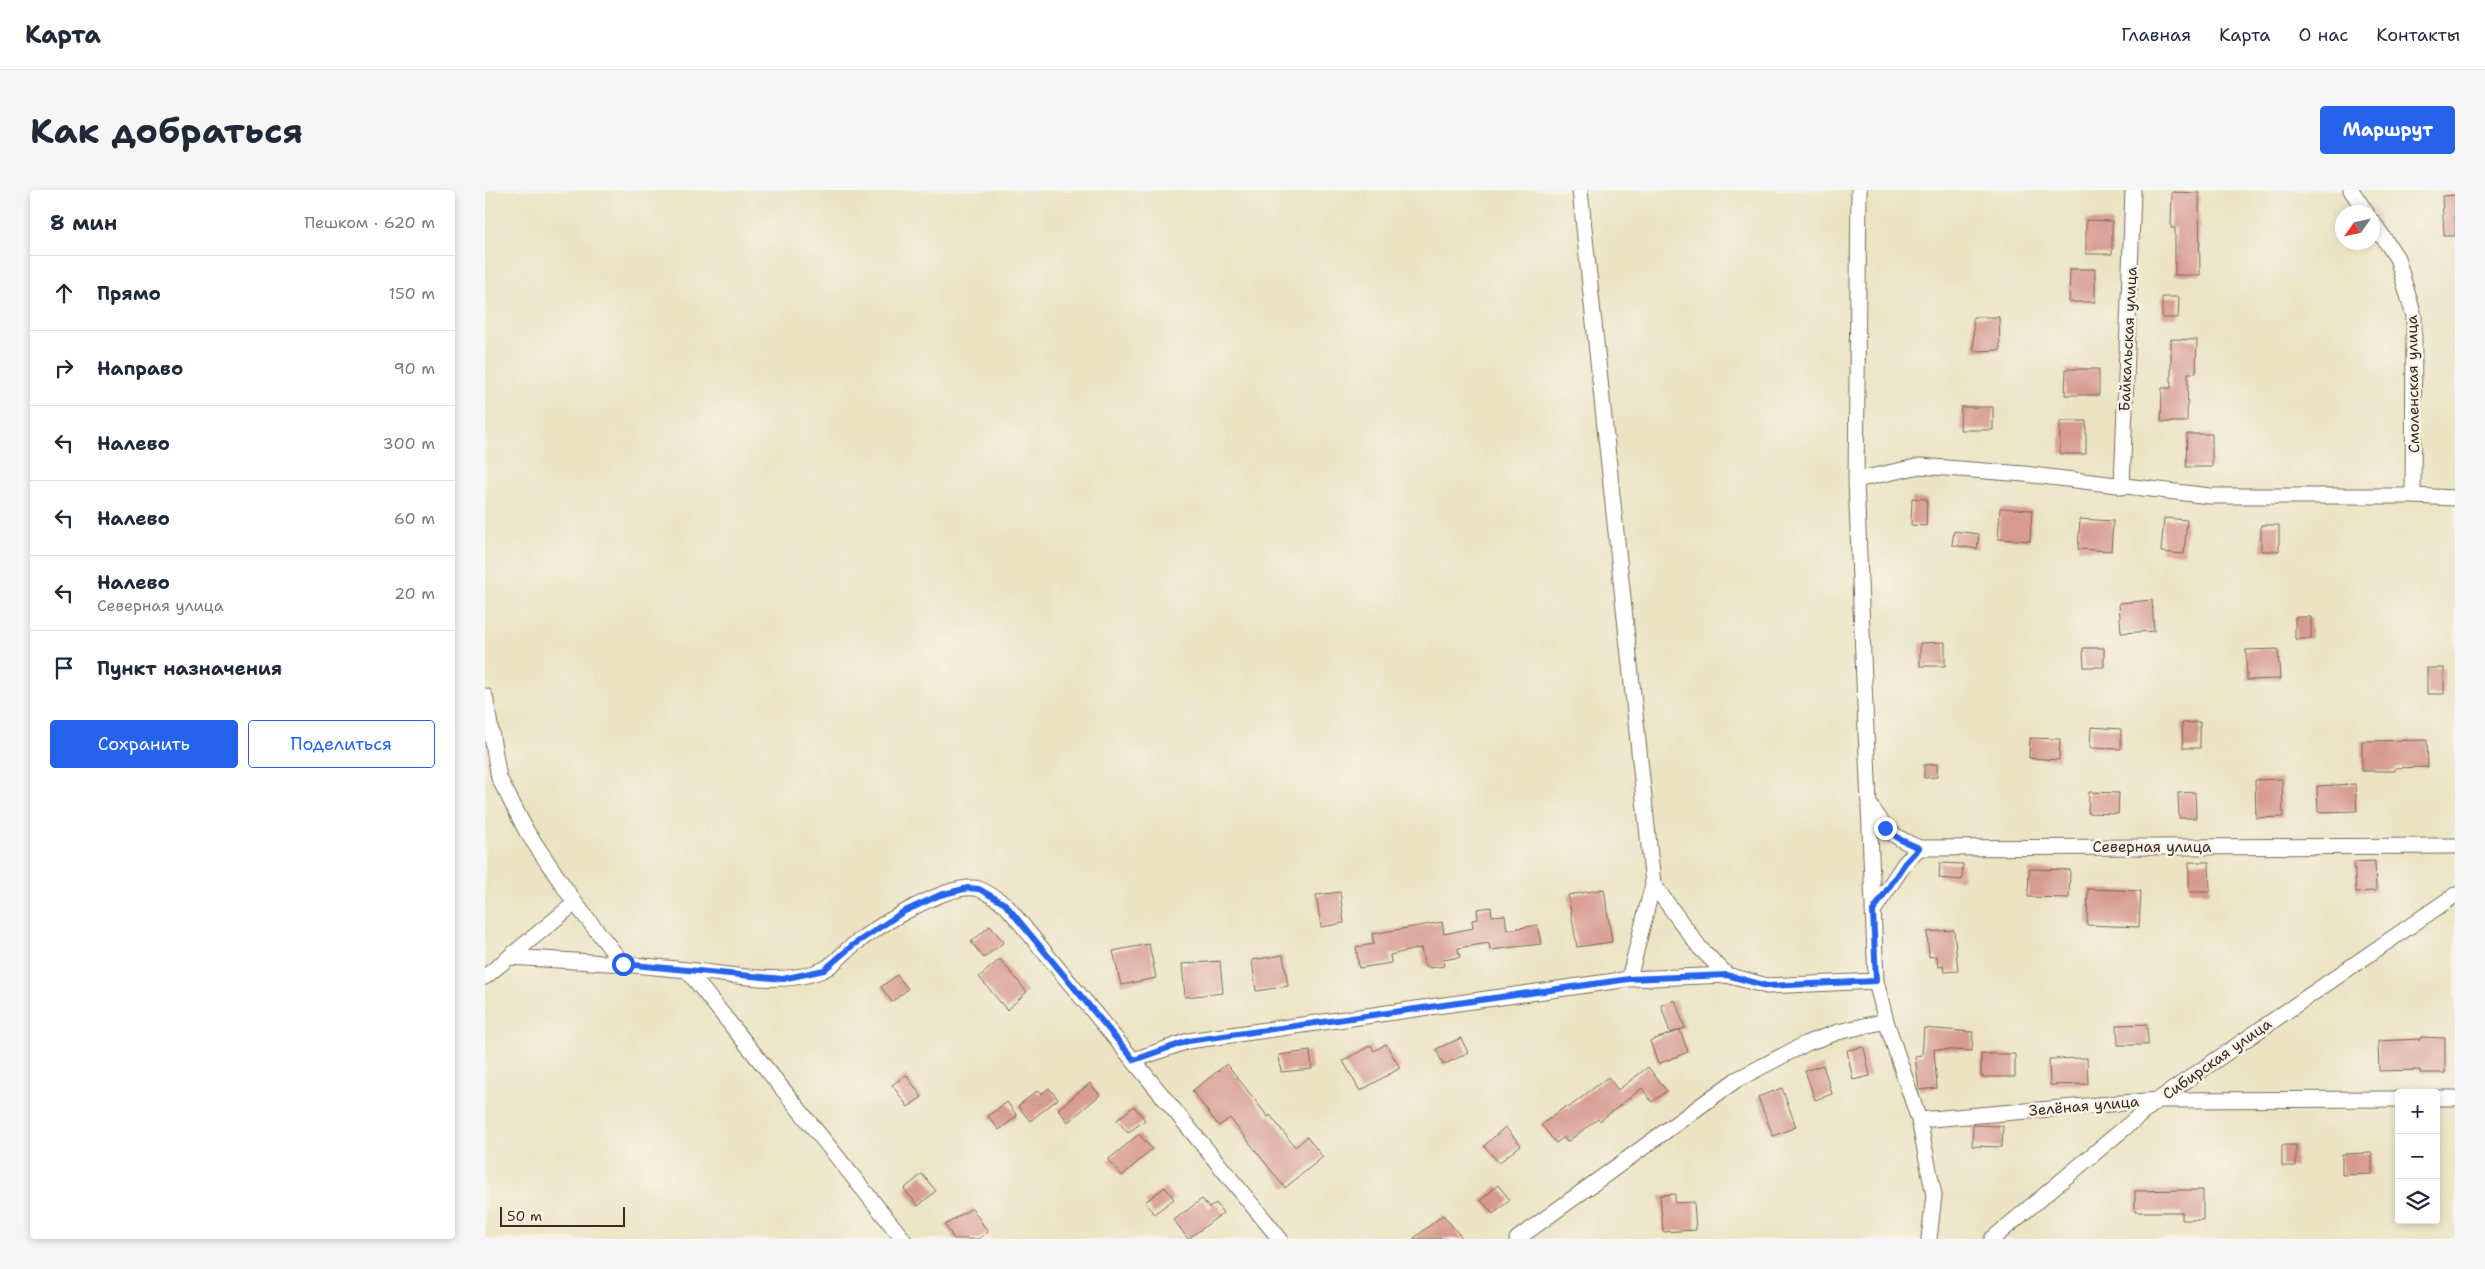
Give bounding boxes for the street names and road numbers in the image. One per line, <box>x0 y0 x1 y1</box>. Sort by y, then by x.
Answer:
street label: Байкальская улица <box>2114 265 2142 412</box>
street label: Смоленская улица <box>2402 314 2424 453</box>
street label: Северная улица <box>2093 837 2212 857</box>
street label: Сибирская улица <box>2159 1014 2276 1104</box>
street label: Зелёная улица <box>2028 1091 2141 1121</box>

